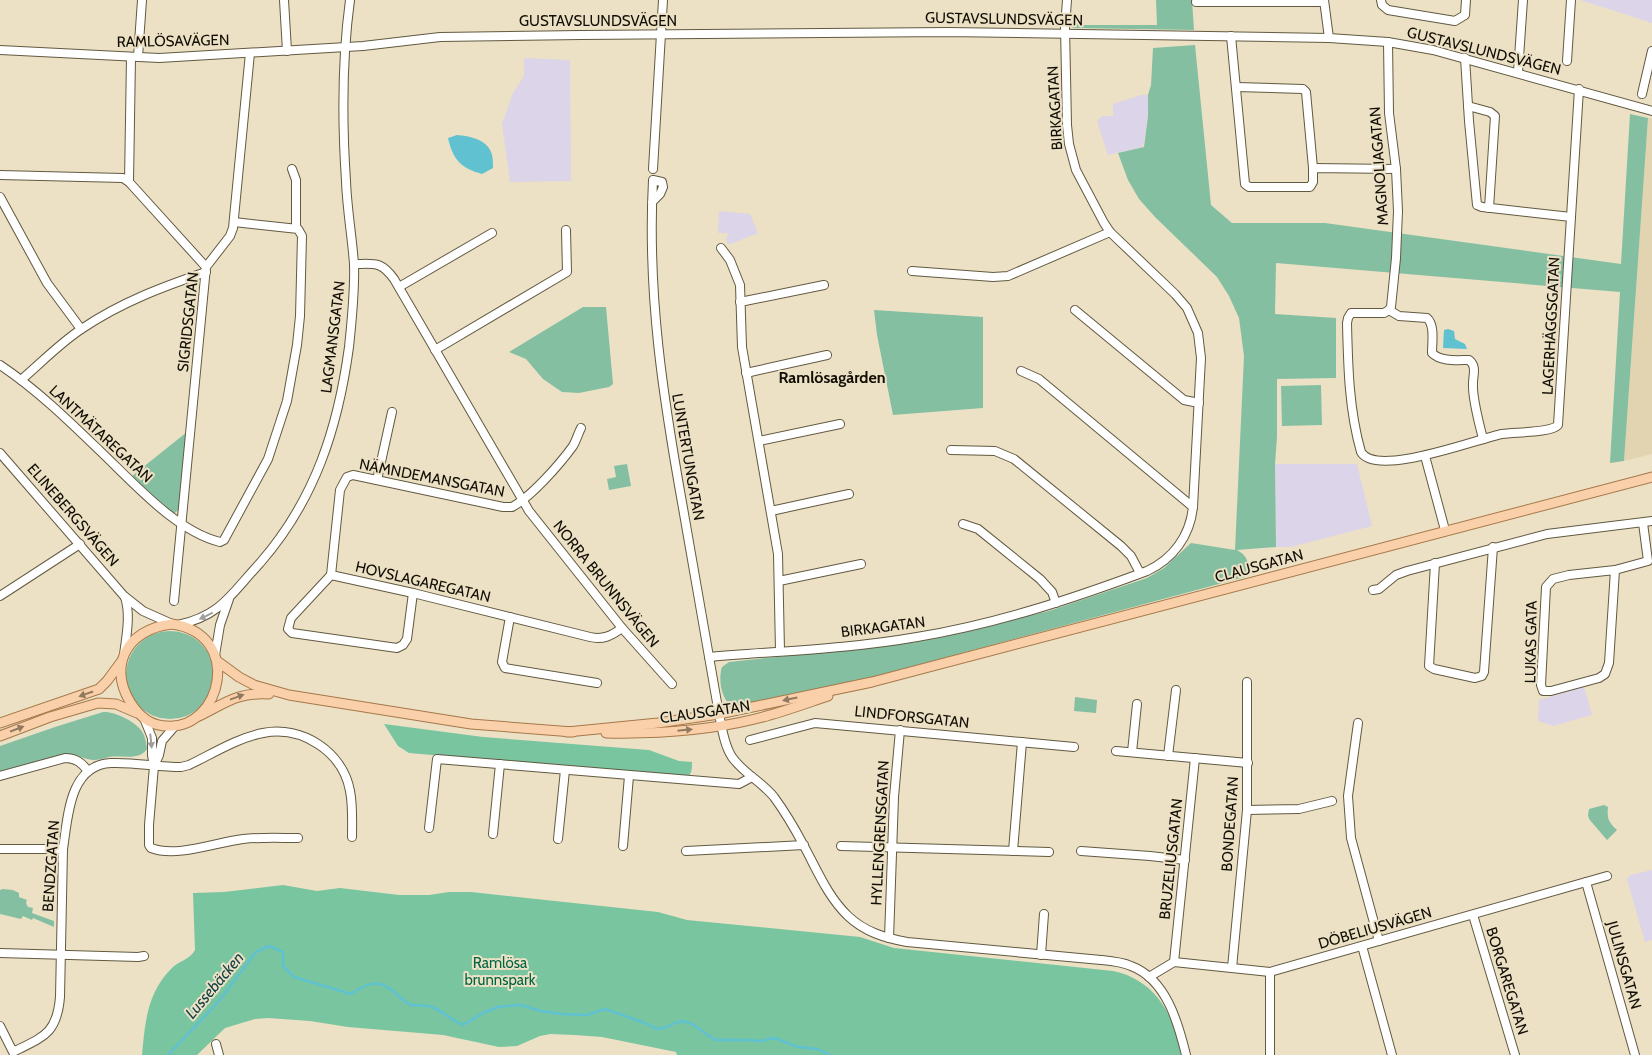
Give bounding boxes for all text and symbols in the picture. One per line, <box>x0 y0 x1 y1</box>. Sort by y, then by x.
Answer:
street label: GUSTAVSLUNDSVÄGEN <box>925 9 1083 29</box>
street label: GUSTAVSLUNDSVÄGEN <box>519 12 677 30</box>
street label: GUSTAVSLUNDSVÄGEN <box>1405 23 1563 79</box>
street label: RAMLÖSAVÄGEN <box>116 31 230 51</box>
street label: BIRKAGATAN <box>1044 65 1066 151</box>
street label: MAGNOLIAGATAN <box>1366 106 1392 226</box>
street label: LAGERHÄGGSGATAN <box>1538 257 1564 395</box>
street label: SIGRIDSGATAN <box>174 271 202 373</box>
street label: LAGMANSGATAN <box>317 280 349 394</box>
district label: Ramlösagården <box>778 368 886 387</box>
street label: LANTMÄTAREGATAN <box>46 382 156 486</box>
street label: LUNTERTUNGATAN <box>668 392 708 522</box>
street label: NÄMNDEMANSGATAN <box>358 455 506 501</box>
street label: ELINEBERGSVÄGEN <box>24 460 122 570</box>
street label: NORRA BRUNNSVÄGEN <box>549 517 663 651</box>
street label: CLAUSGATAN <box>1213 546 1305 586</box>
street label: HOVSLAGAREGATAN <box>354 558 492 606</box>
street label: LUKAS GATA <box>1521 600 1541 684</box>
one-way arrow <box>199 612 213 620</box>
street label: BIRKAGATAN <box>840 613 926 641</box>
one-way arrow <box>79 691 94 698</box>
one-way arrow <box>230 693 244 701</box>
one-way arrow <box>782 695 798 703</box>
street label: CLAUSGATAN <box>659 697 751 727</box>
street label: LINDFORSGATAN <box>854 702 970 732</box>
one-way arrow <box>10 725 25 733</box>
one-way arrow <box>678 726 694 734</box>
one-way arrow <box>147 734 155 750</box>
street label: HYLLENGRENSGATAN <box>867 760 893 906</box>
street label: BONDEGATAN <box>1218 776 1242 872</box>
street label: BRUZELIUSGATAN <box>1156 797 1186 921</box>
street label: BENDZGATAN <box>39 820 63 912</box>
street label: DÖBELIUSVÄGEN <box>1316 903 1434 953</box>
street label: JULINSGATAN <box>1603 918 1645 1011</box>
street label: BORGAREGATAN <box>1482 925 1532 1037</box>
water label: Lussebäcken <box>181 948 248 1022</box>
park label: Ramlösa brunnspark <box>465 954 536 989</box>

